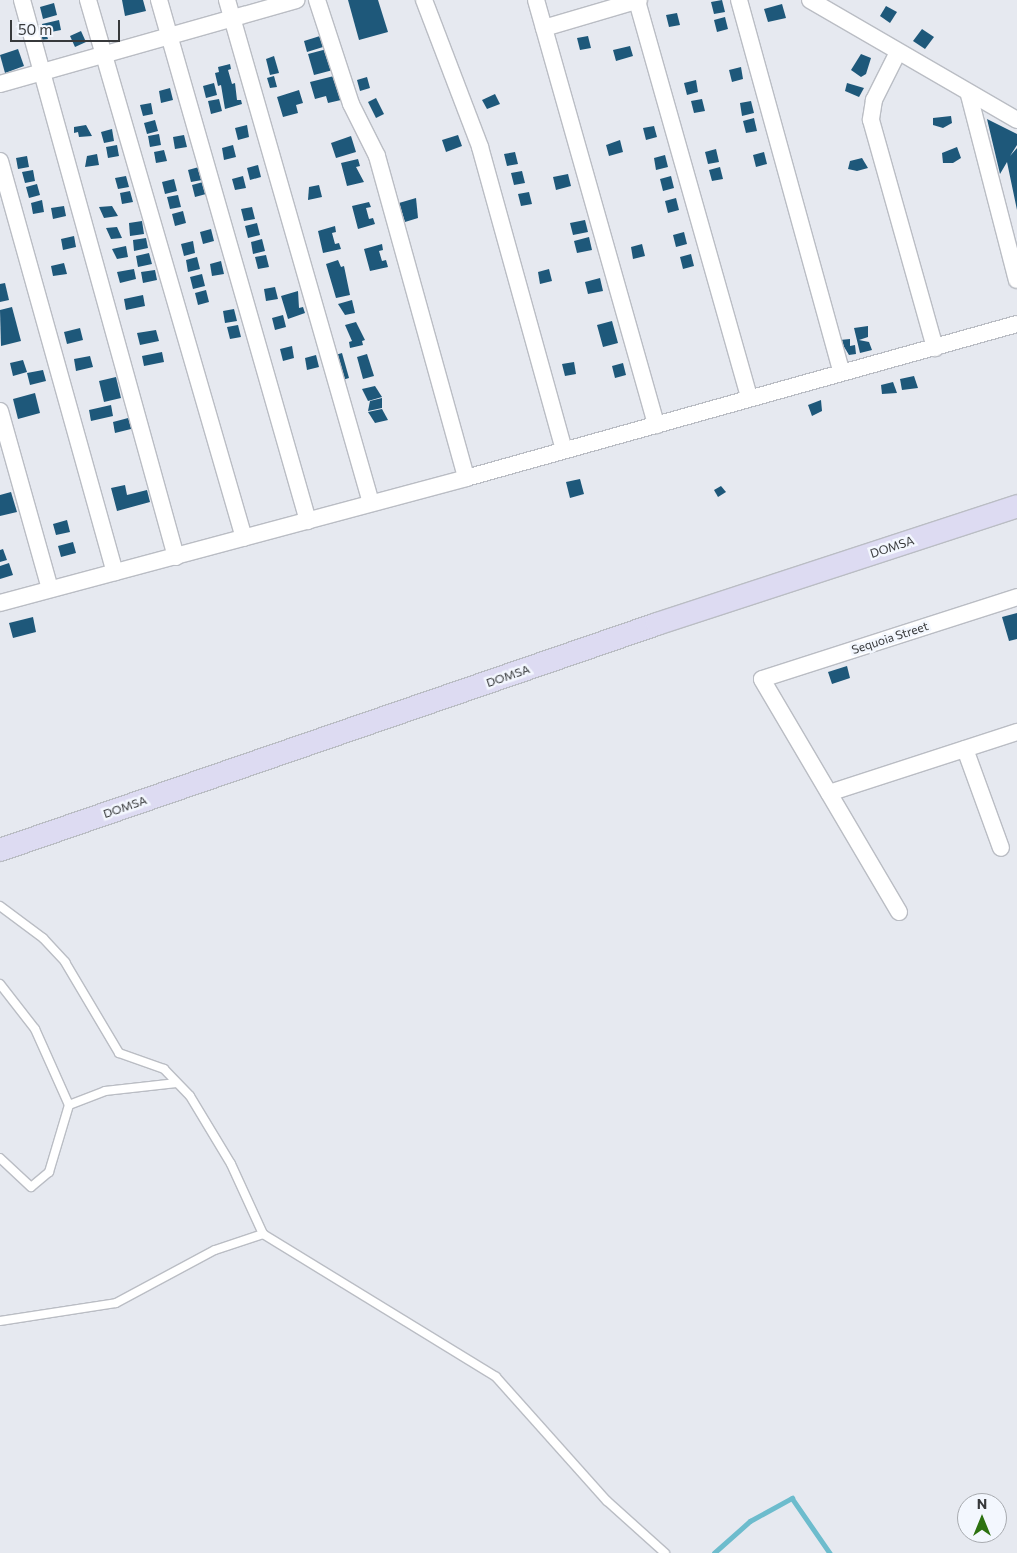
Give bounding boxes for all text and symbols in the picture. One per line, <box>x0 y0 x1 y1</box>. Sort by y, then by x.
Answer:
scale bar <box>12 10 122 42</box>
text: 50 m <box>18 20 52 38</box>
street label: DOMSA <box>868 533 916 561</box>
street label: Sequoia Street <box>850 619 930 657</box>
street label: DOMSA <box>484 662 532 690</box>
street label: DOMSA <box>101 793 149 821</box>
north arrow <box>957 1493 1007 1543</box>
text: N <box>977 1495 987 1512</box>

